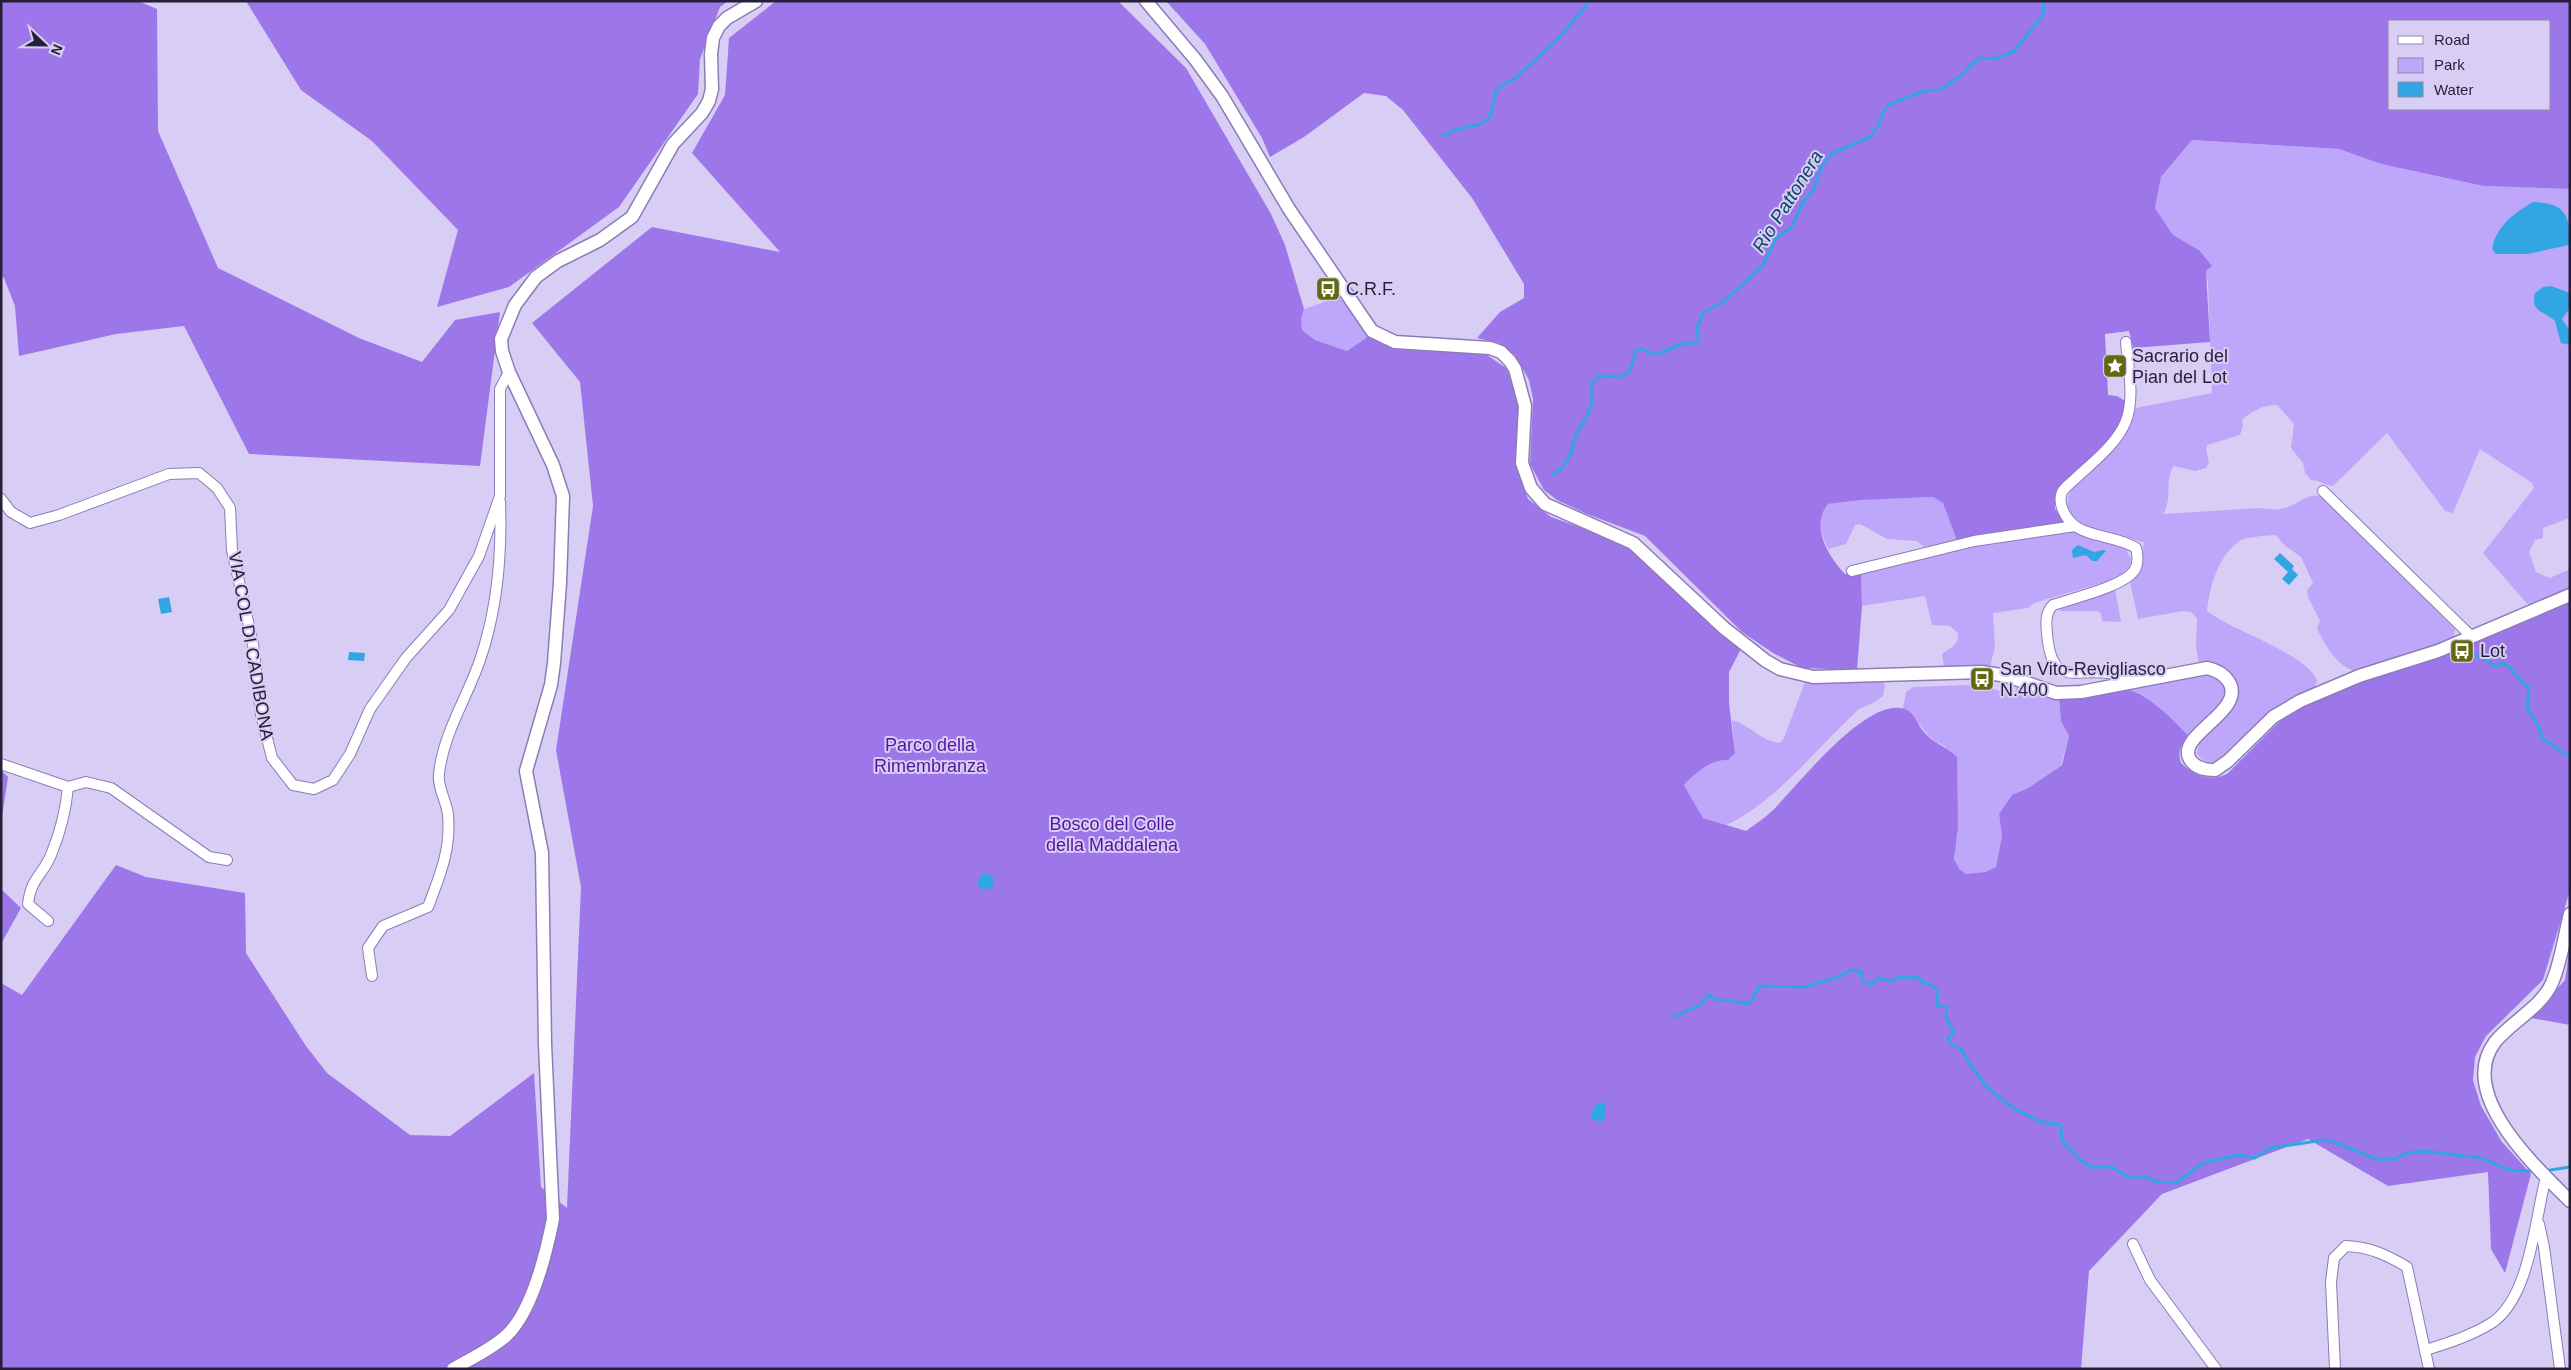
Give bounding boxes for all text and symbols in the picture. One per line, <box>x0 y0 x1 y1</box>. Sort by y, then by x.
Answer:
north arrow <box>20 20 70 70</box>
legend <box>2388 20 2551 110</box>
text: Road <box>2434 31 2470 48</box>
text: N <box>48 42 66 58</box>
text: Park <box>2434 56 2465 73</box>
text: Water <box>2434 81 2473 98</box>
water label: Rio Pattonera <box>1748 146 1827 256</box>
bus stop icon: C.R.F. <box>1315 276 1341 302</box>
place label: C.R.F. <box>1346 279 1396 299</box>
place label: Sacrario del Pian del Lot <box>2132 346 2228 387</box>
place icon: Sacrario del Pian del Lot <box>2102 353 2128 379</box>
street label: VIA COL DI CADIBONA <box>225 550 277 742</box>
bus stop icon: Lot <box>2449 638 2475 664</box>
place label: Lot <box>2480 641 2505 661</box>
place label: San Vito-Revigliasco N.400 <box>2000 659 2166 700</box>
bus stop icon: San Vito-Revigliasco N.400 <box>1969 666 1995 692</box>
park label: Parco della Rimembranza <box>874 735 987 776</box>
park label: Bosco del Colle della Maddalena <box>1046 814 1179 855</box>

